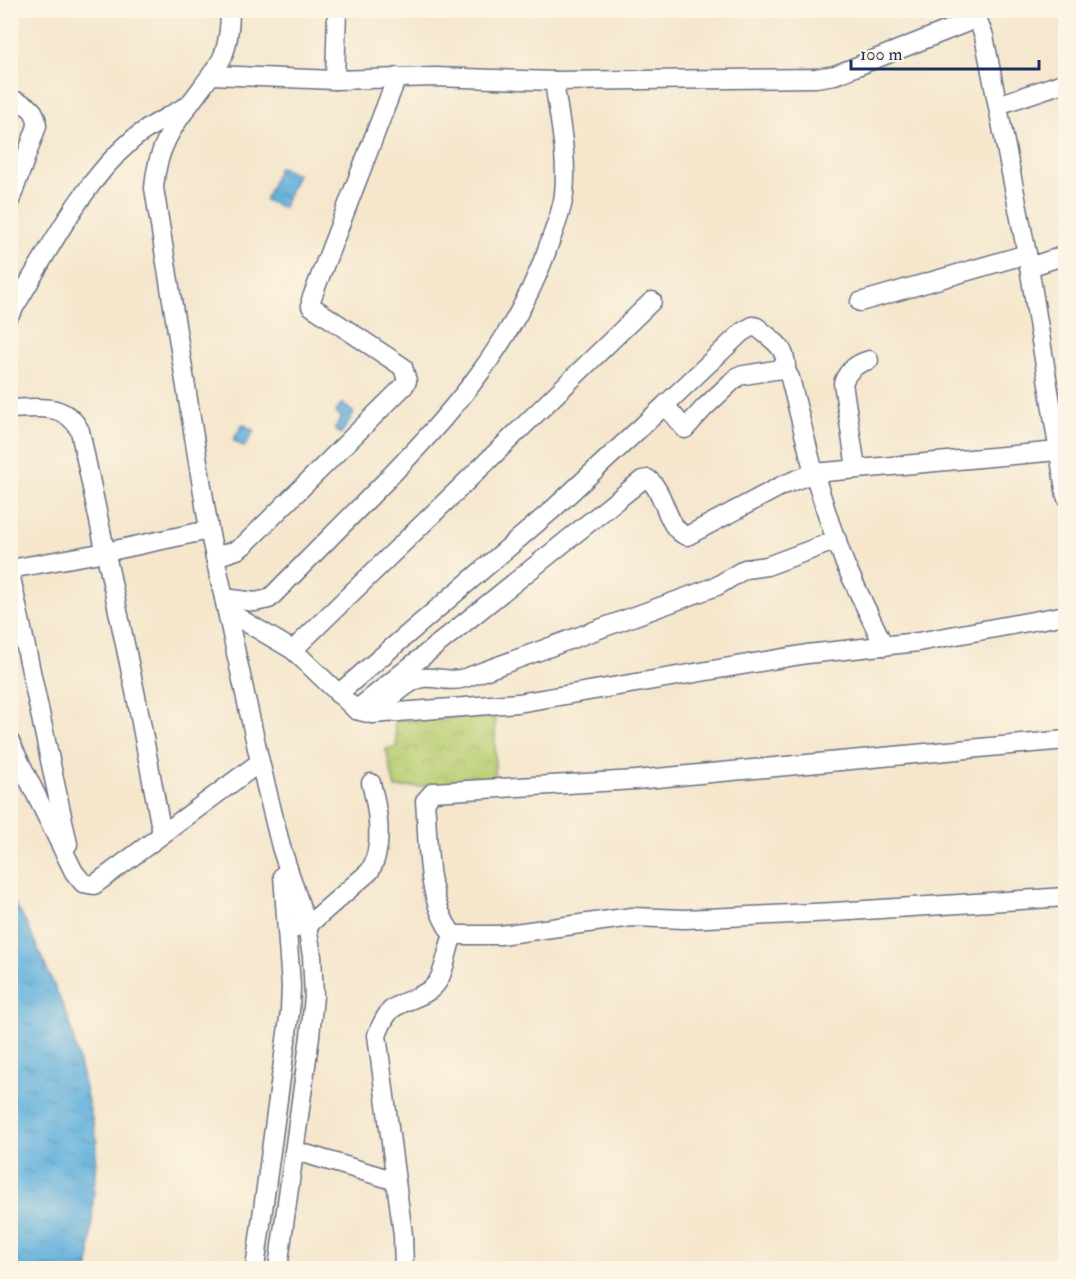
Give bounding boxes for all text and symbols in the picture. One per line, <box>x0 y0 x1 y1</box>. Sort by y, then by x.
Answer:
scale bar <box>851 33 1038 71</box>
text: 100 m <box>860 43 903 66</box>

